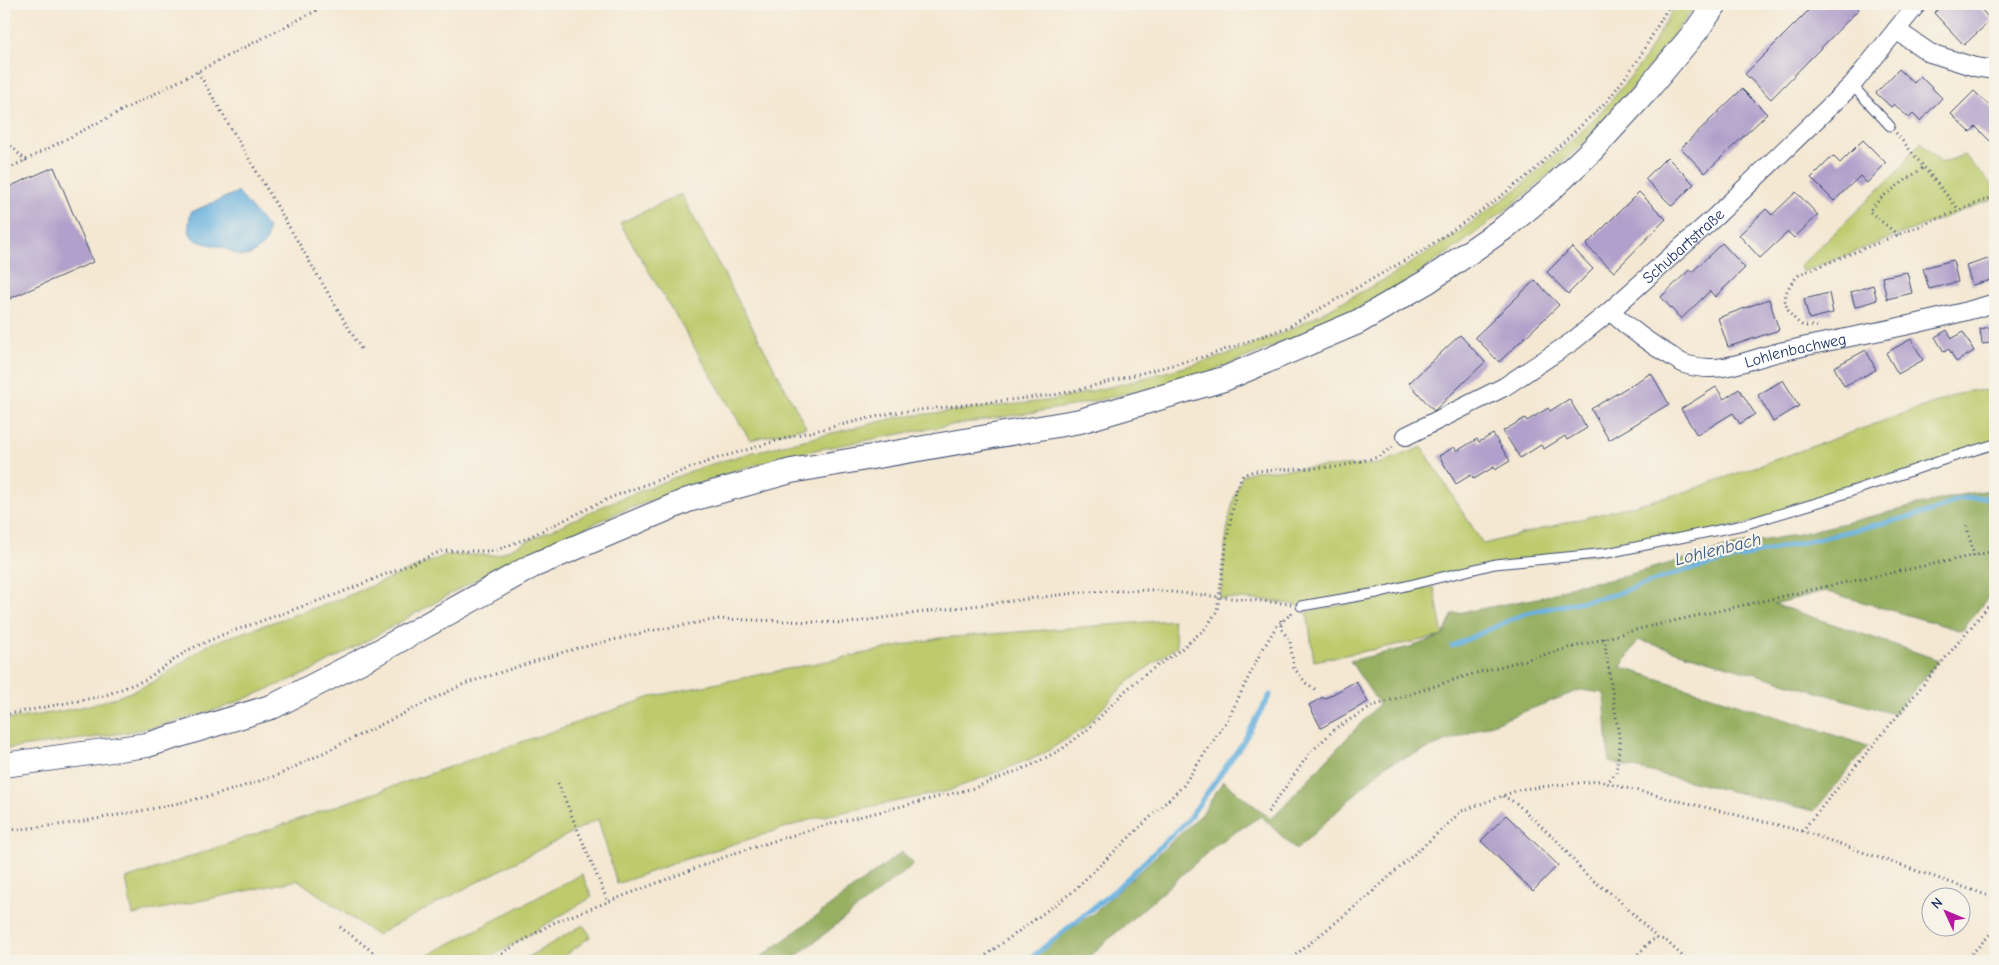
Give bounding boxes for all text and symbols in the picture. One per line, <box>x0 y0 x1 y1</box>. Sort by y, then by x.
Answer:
street label: Schubartstraße <box>1639 205 1728 288</box>
street label: Lohlenbachweg <box>1742 330 1848 372</box>
water label: Lohlenbach <box>1673 529 1764 570</box>
north arrow <box>1922 888 1972 938</box>
text: N <box>1928 894 1946 913</box>

